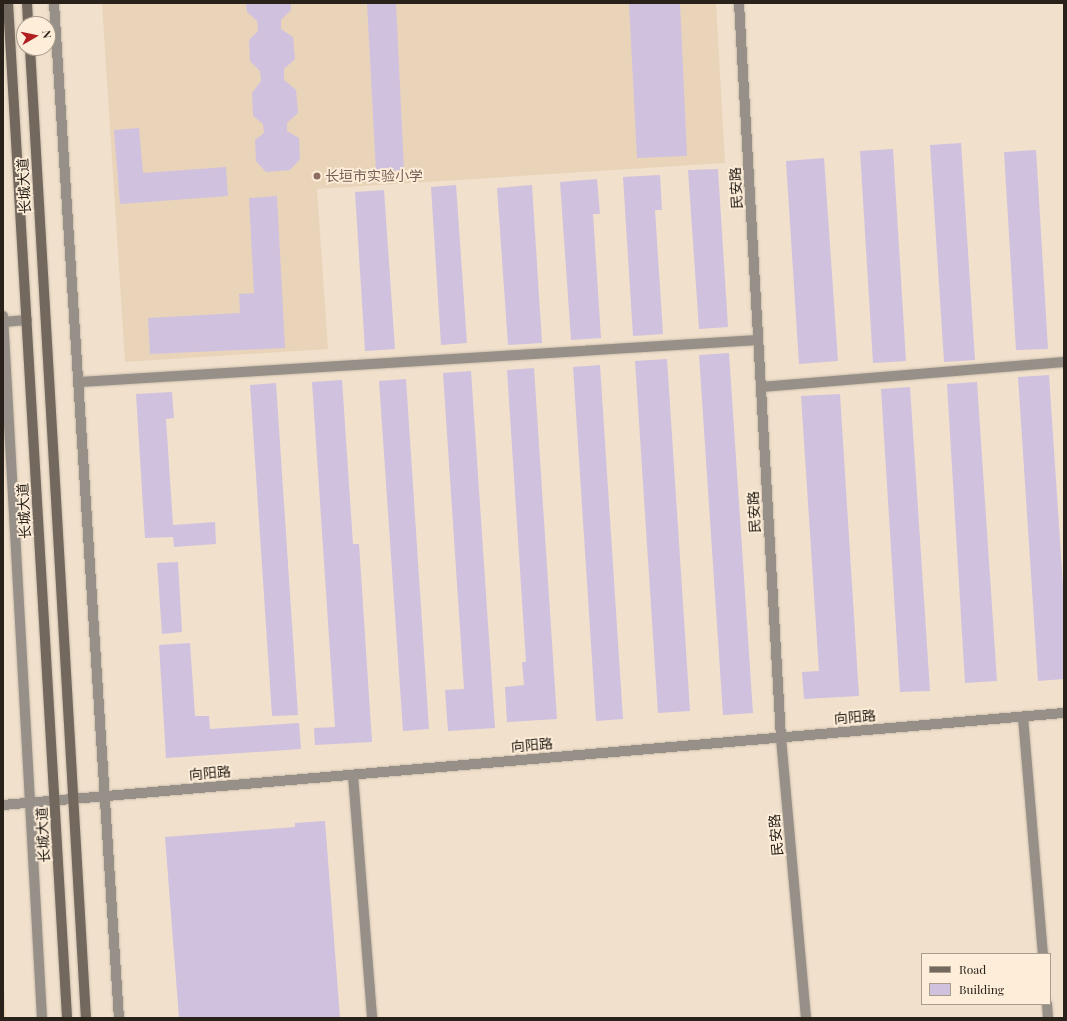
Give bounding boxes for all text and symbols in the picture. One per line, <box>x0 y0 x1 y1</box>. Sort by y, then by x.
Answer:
north arrow <box>16 16 56 56</box>
text: N <box>39 29 55 39</box>
street label: 长城大道 <box>14 158 34 214</box>
street label: 民安路 <box>727 167 745 209</box>
place label: 长垣市实验小学 <box>325 168 423 184</box>
marker: 长垣市实验小学 <box>312 171 322 181</box>
street label: 长城大道 <box>14 483 34 539</box>
street label: 民安路 <box>745 491 763 533</box>
street label: 向阳路 <box>833 707 877 727</box>
street label: 向阳路 <box>510 735 554 755</box>
street label: 向阳路 <box>188 763 232 783</box>
street label: 长城大道 <box>33 807 53 863</box>
street label: 民安路 <box>766 813 786 857</box>
legend <box>921 953 1051 1005</box>
text: Road <box>959 961 986 977</box>
text: Building <box>959 981 1004 997</box>

